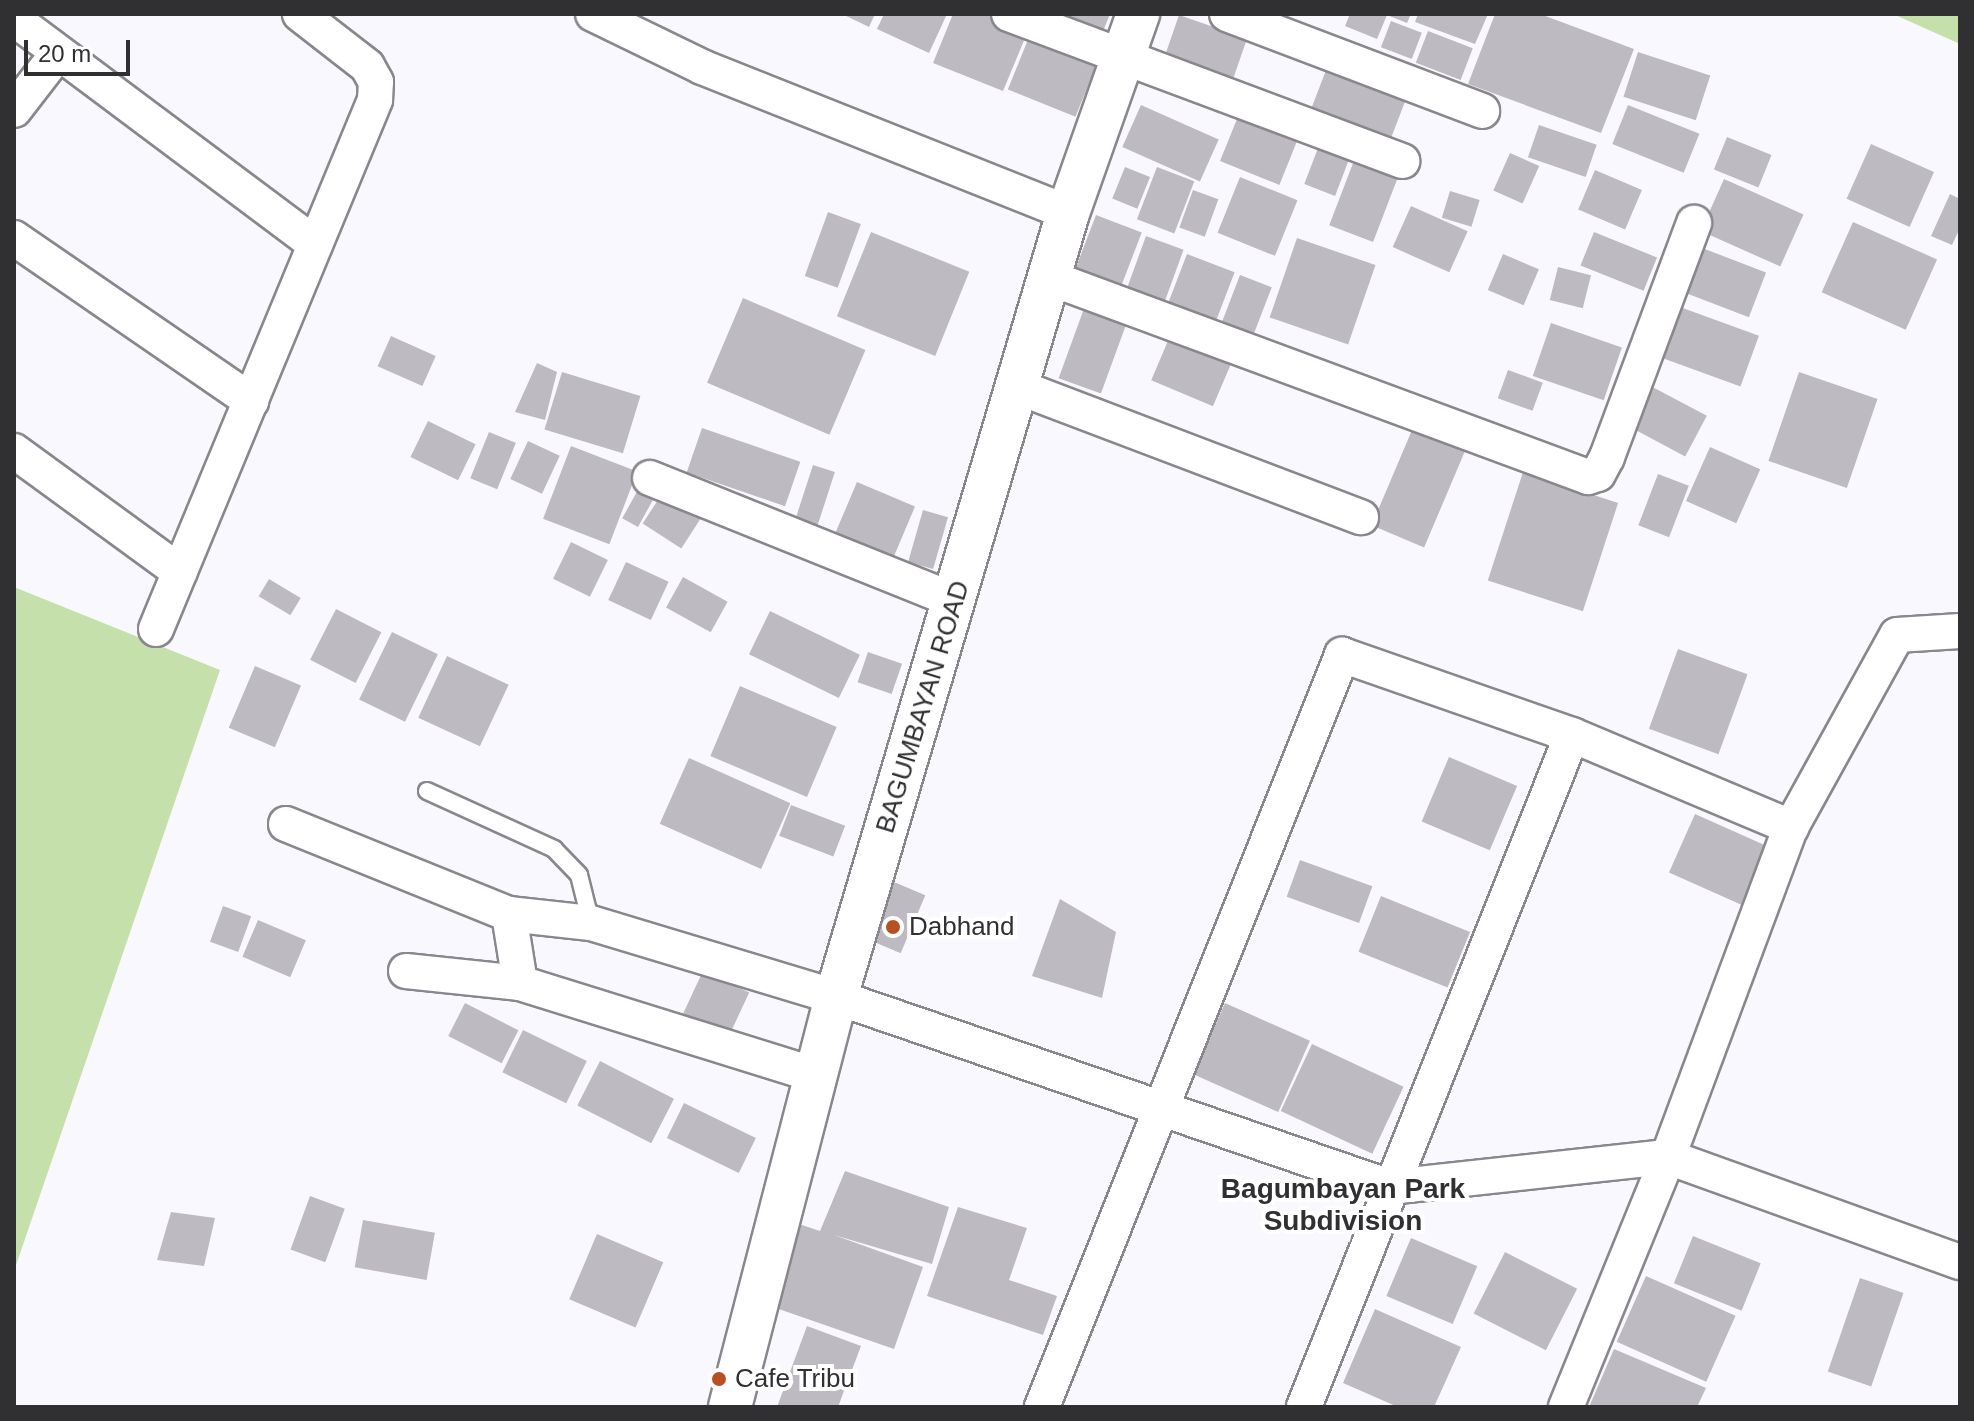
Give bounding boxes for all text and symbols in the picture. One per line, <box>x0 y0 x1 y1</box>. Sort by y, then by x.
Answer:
scale bar <box>28 24 134 74</box>
text: 20 m <box>38 40 91 67</box>
street label: BAGUMBAYAN ROAD <box>870 577 976 837</box>
place label: Dabhand <box>909 911 1015 943</box>
marker: Dabhand <box>884 918 902 936</box>
district label: Bagumbayan Park Subdivision <box>1221 1172 1465 1238</box>
place label: Cafe Tribu <box>735 1363 855 1395</box>
marker: Cafe Tribu <box>710 1370 728 1388</box>

